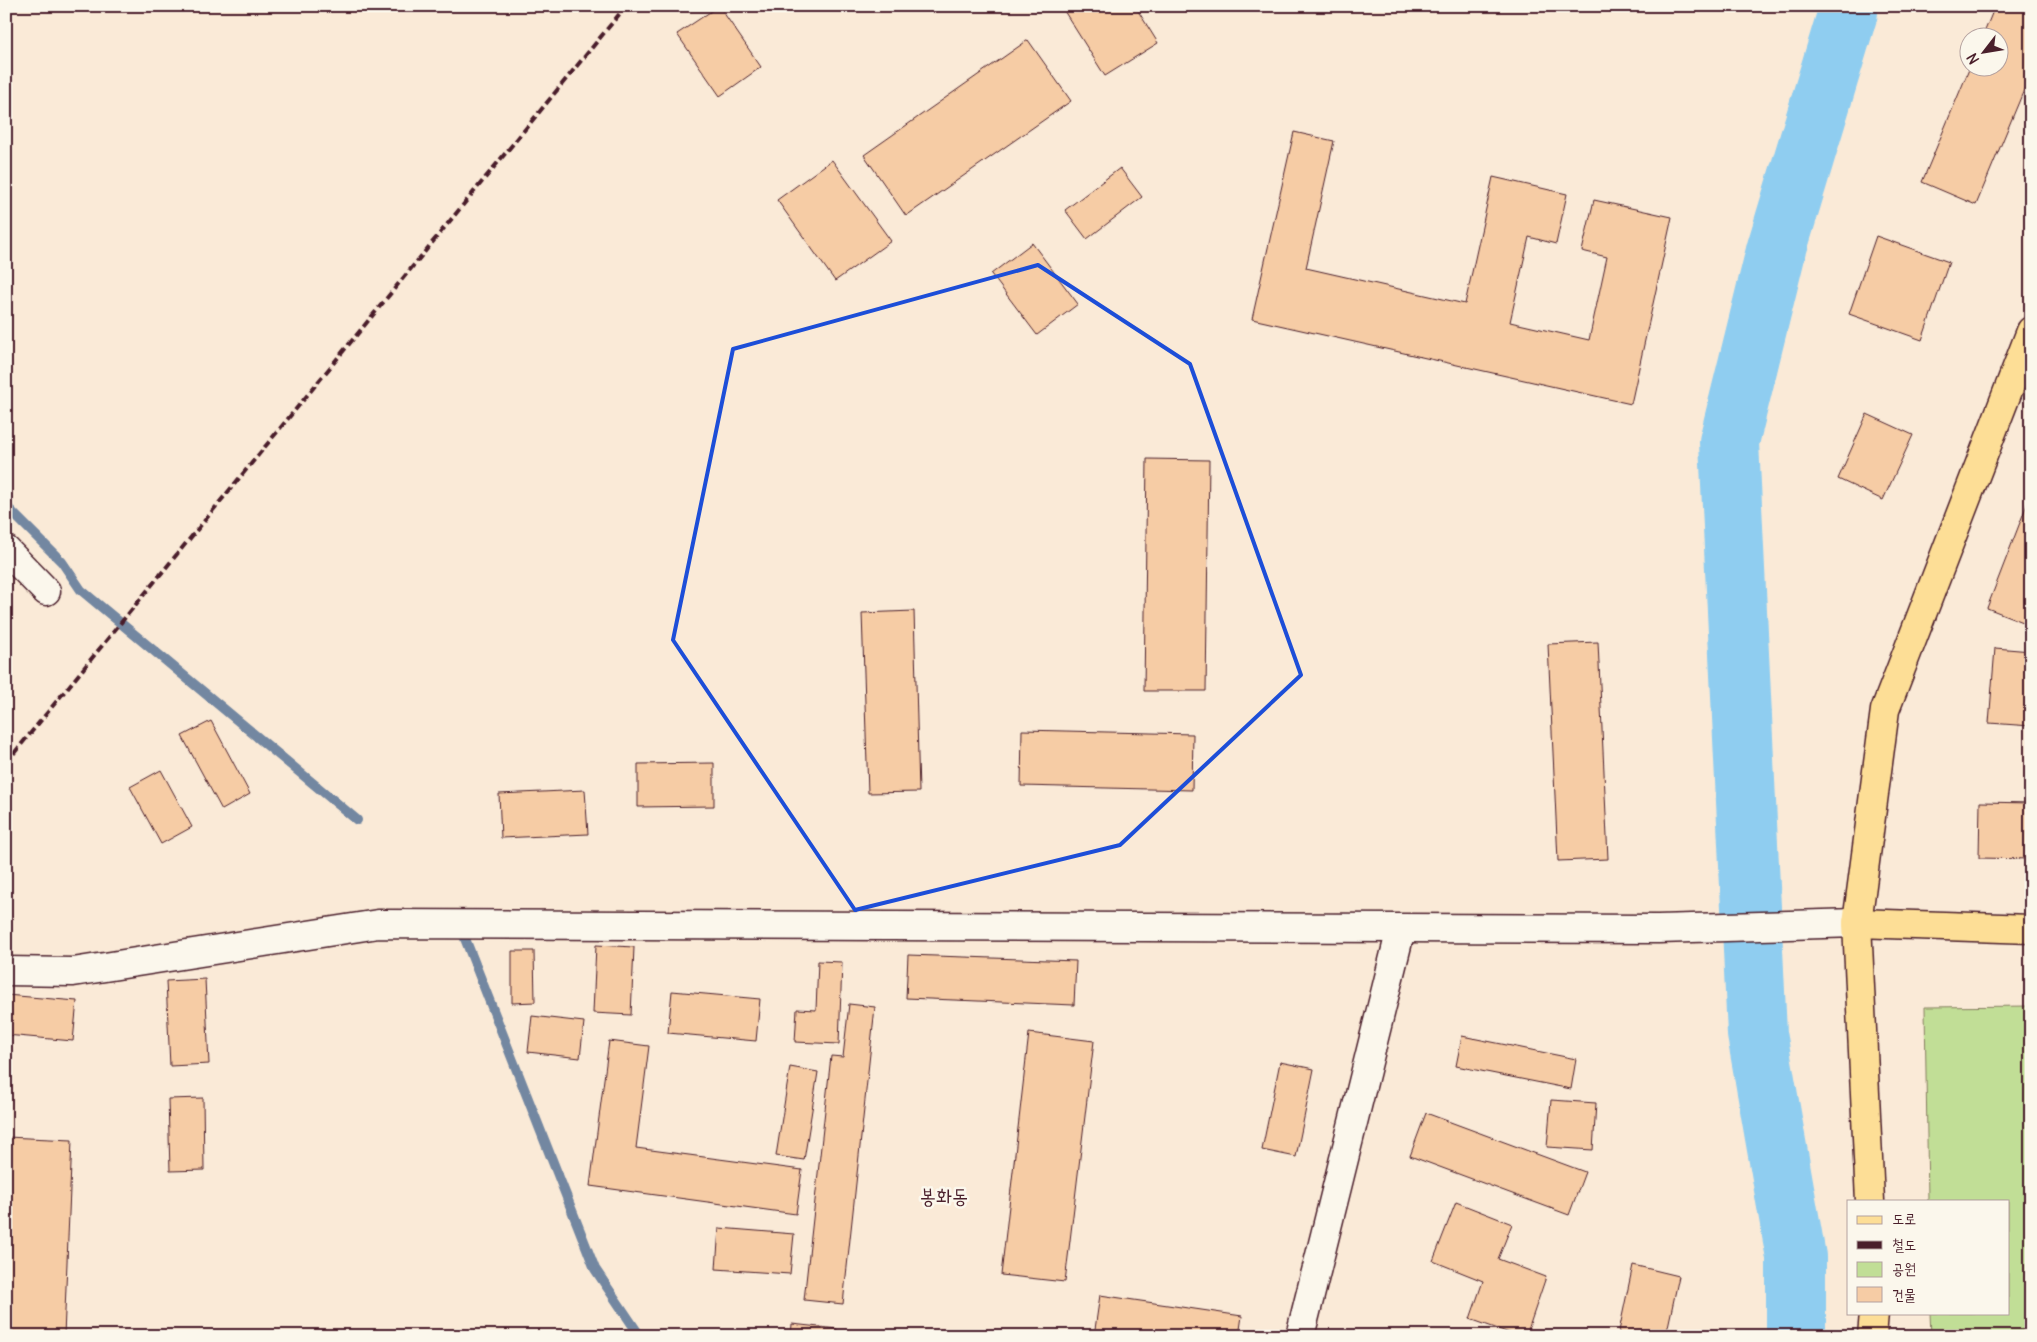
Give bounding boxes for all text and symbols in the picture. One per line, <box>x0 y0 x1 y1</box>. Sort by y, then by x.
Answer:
north arrow <box>1960 28 2010 78</box>
text: N <box>1963 50 1983 67</box>
district label: 봉화동 <box>920 1183 968 1208</box>
legend <box>1847 1200 2010 1314</box>
text: 도로 <box>1892 1209 1916 1228</box>
text: 철도 <box>1892 1235 1916 1254</box>
text: 공원 <box>1892 1259 1916 1278</box>
text: 건물 <box>1892 1285 1916 1304</box>

